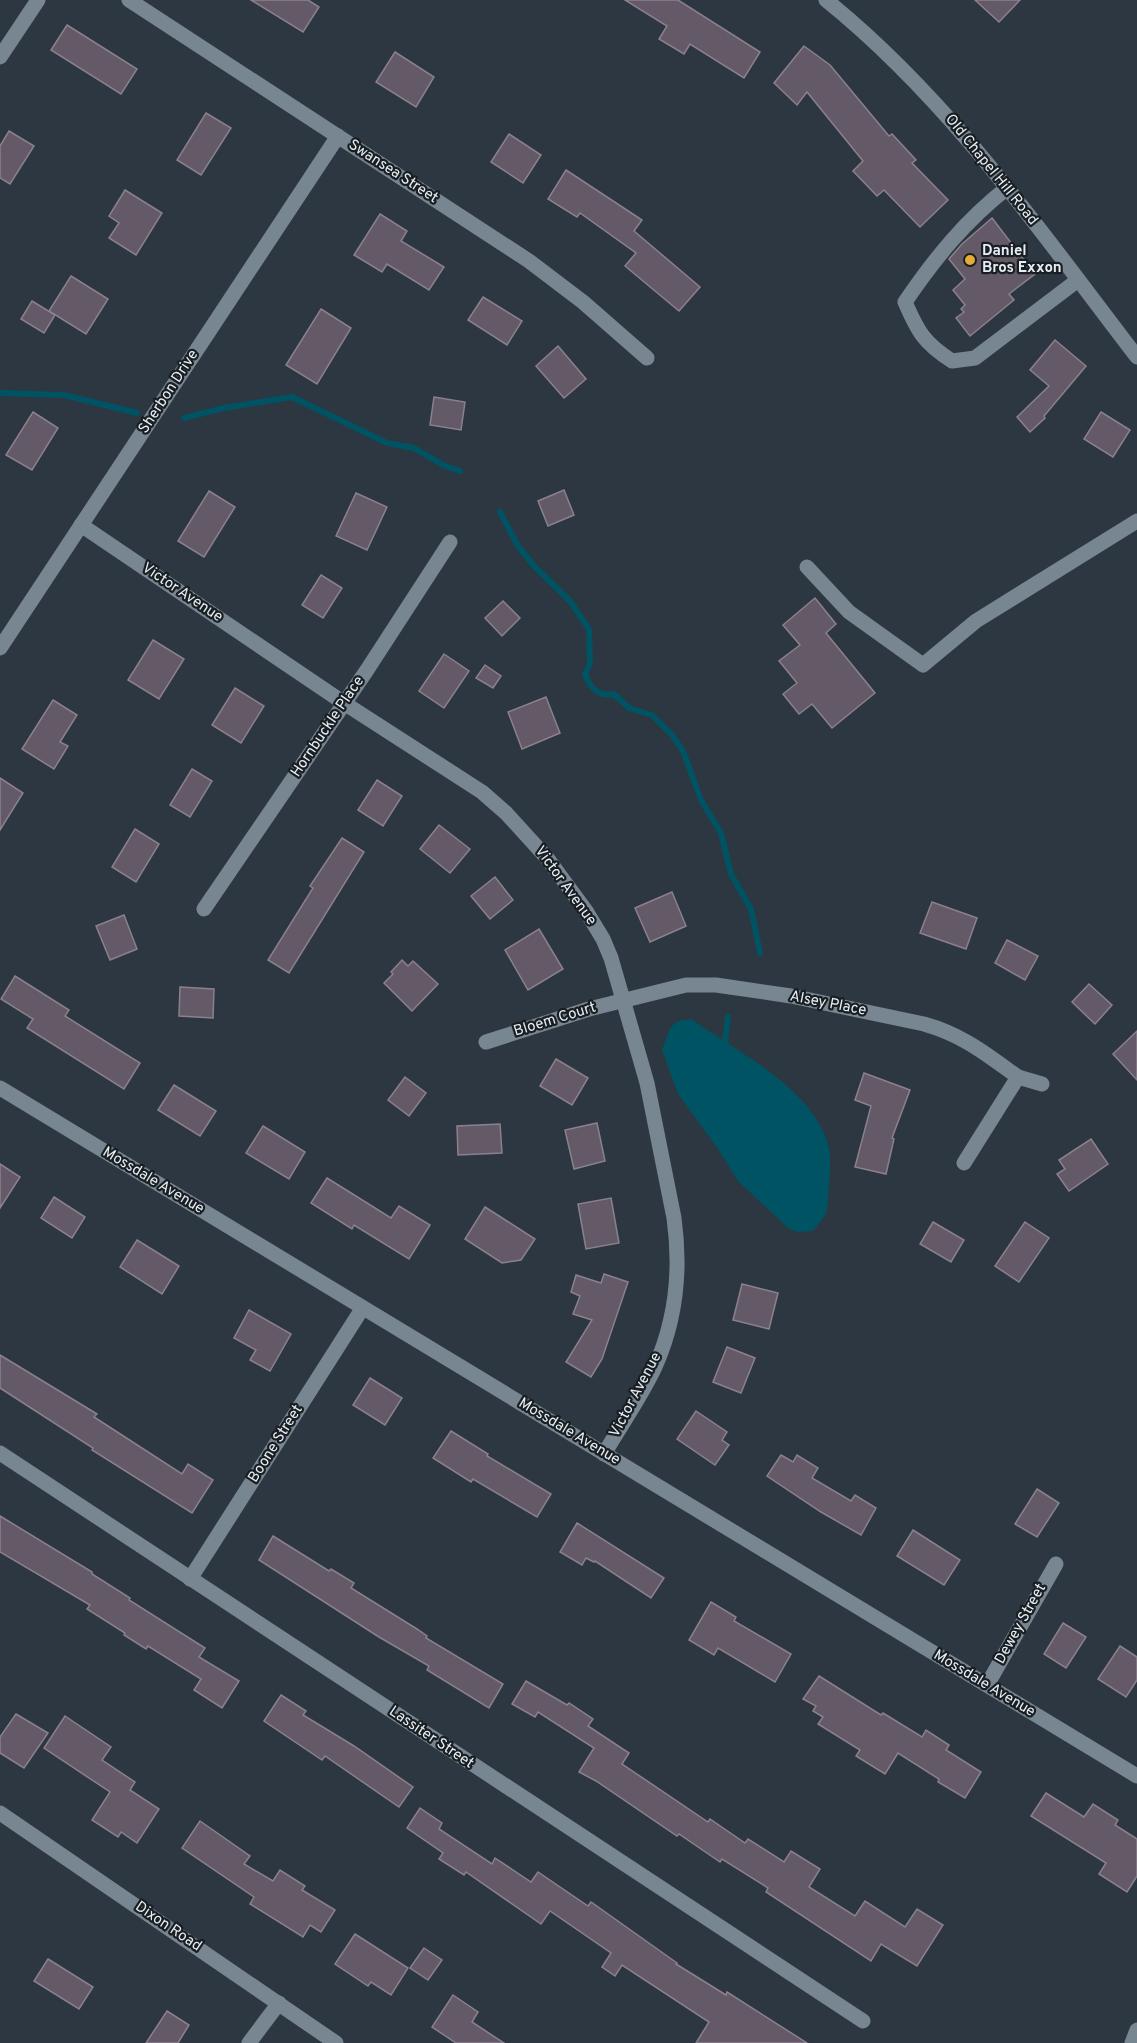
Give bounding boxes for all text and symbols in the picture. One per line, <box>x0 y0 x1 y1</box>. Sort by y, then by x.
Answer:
street label: Old Chapel Hill Road <box>940 110 1042 230</box>
street label: Swansea Street <box>345 136 441 208</box>
place label: Daniel Bros Exxon <box>982 242 1062 278</box>
marker: Daniel Bros Exxon <box>963 253 977 267</box>
street label: Sherbon Drive <box>135 347 203 437</box>
street label: Victor Avenue <box>138 559 226 627</box>
street label: Hornbuckle Place <box>287 673 369 781</box>
street label: Victor Avenue <box>530 843 600 929</box>
street label: Alsey Place <box>788 987 868 1021</box>
street label: Bloem Court <box>511 998 599 1042</box>
street label: Mossdale Avenue <box>99 1143 207 1219</box>
street label: Victor Avenue <box>606 1349 666 1441</box>
street label: Mossdale Avenue <box>515 1394 623 1470</box>
street label: Boone Street <box>245 1401 307 1487</box>
street label: Dewey Street <box>991 1580 1051 1668</box>
street label: Mossdale Avenue <box>930 1646 1038 1722</box>
street label: Lassiter Street <box>385 1703 477 1773</box>
street label: Dixon Road <box>131 1898 205 1956</box>

